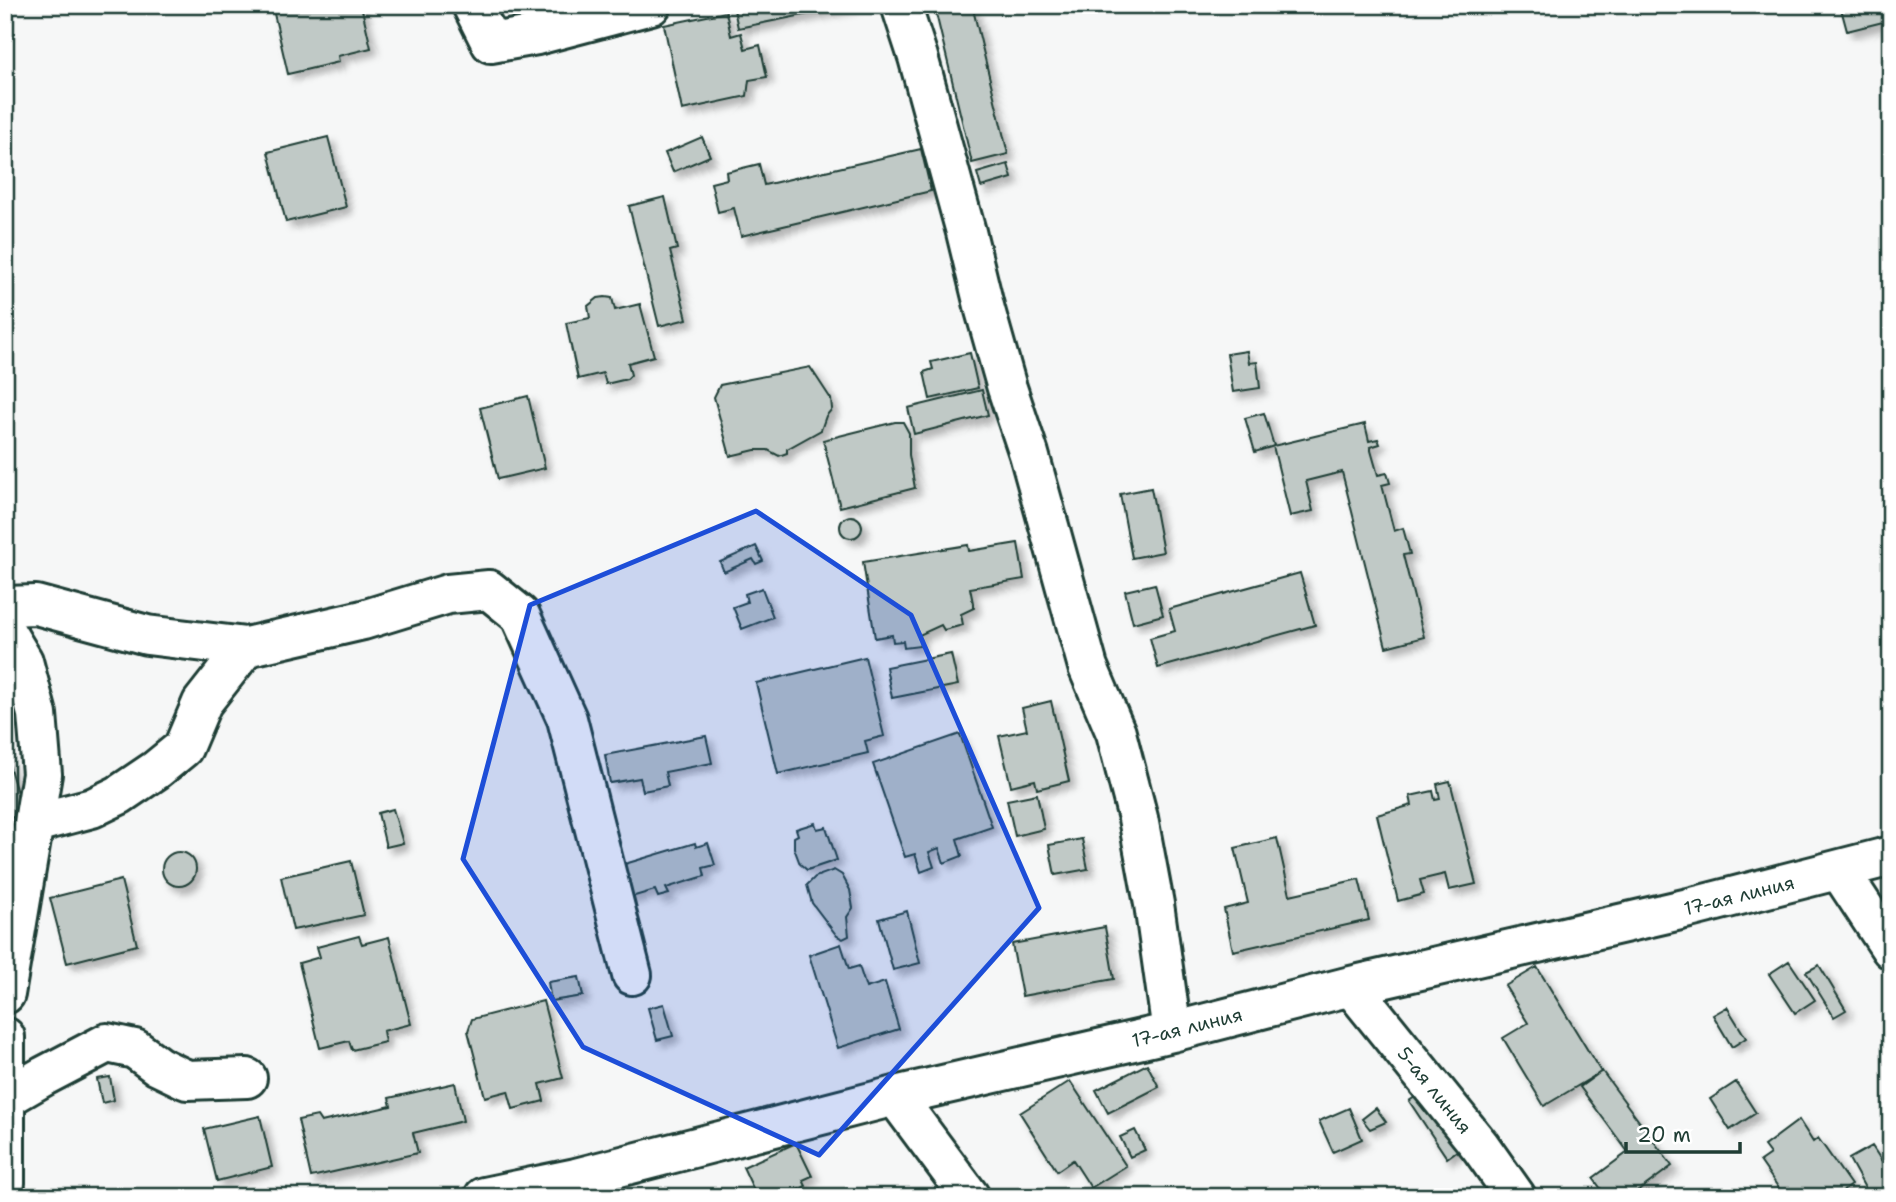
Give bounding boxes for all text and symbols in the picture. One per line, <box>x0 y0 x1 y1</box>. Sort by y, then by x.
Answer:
street label: 17-ая линия <box>1681 870 1797 921</box>
street label: 17-ая линия <box>1129 1002 1245 1053</box>
street label: 5-ая линия <box>1392 1042 1477 1139</box>
scale bar <box>1626 1111 1740 1155</box>
text: 20 m <box>1637 1121 1691 1149</box>

